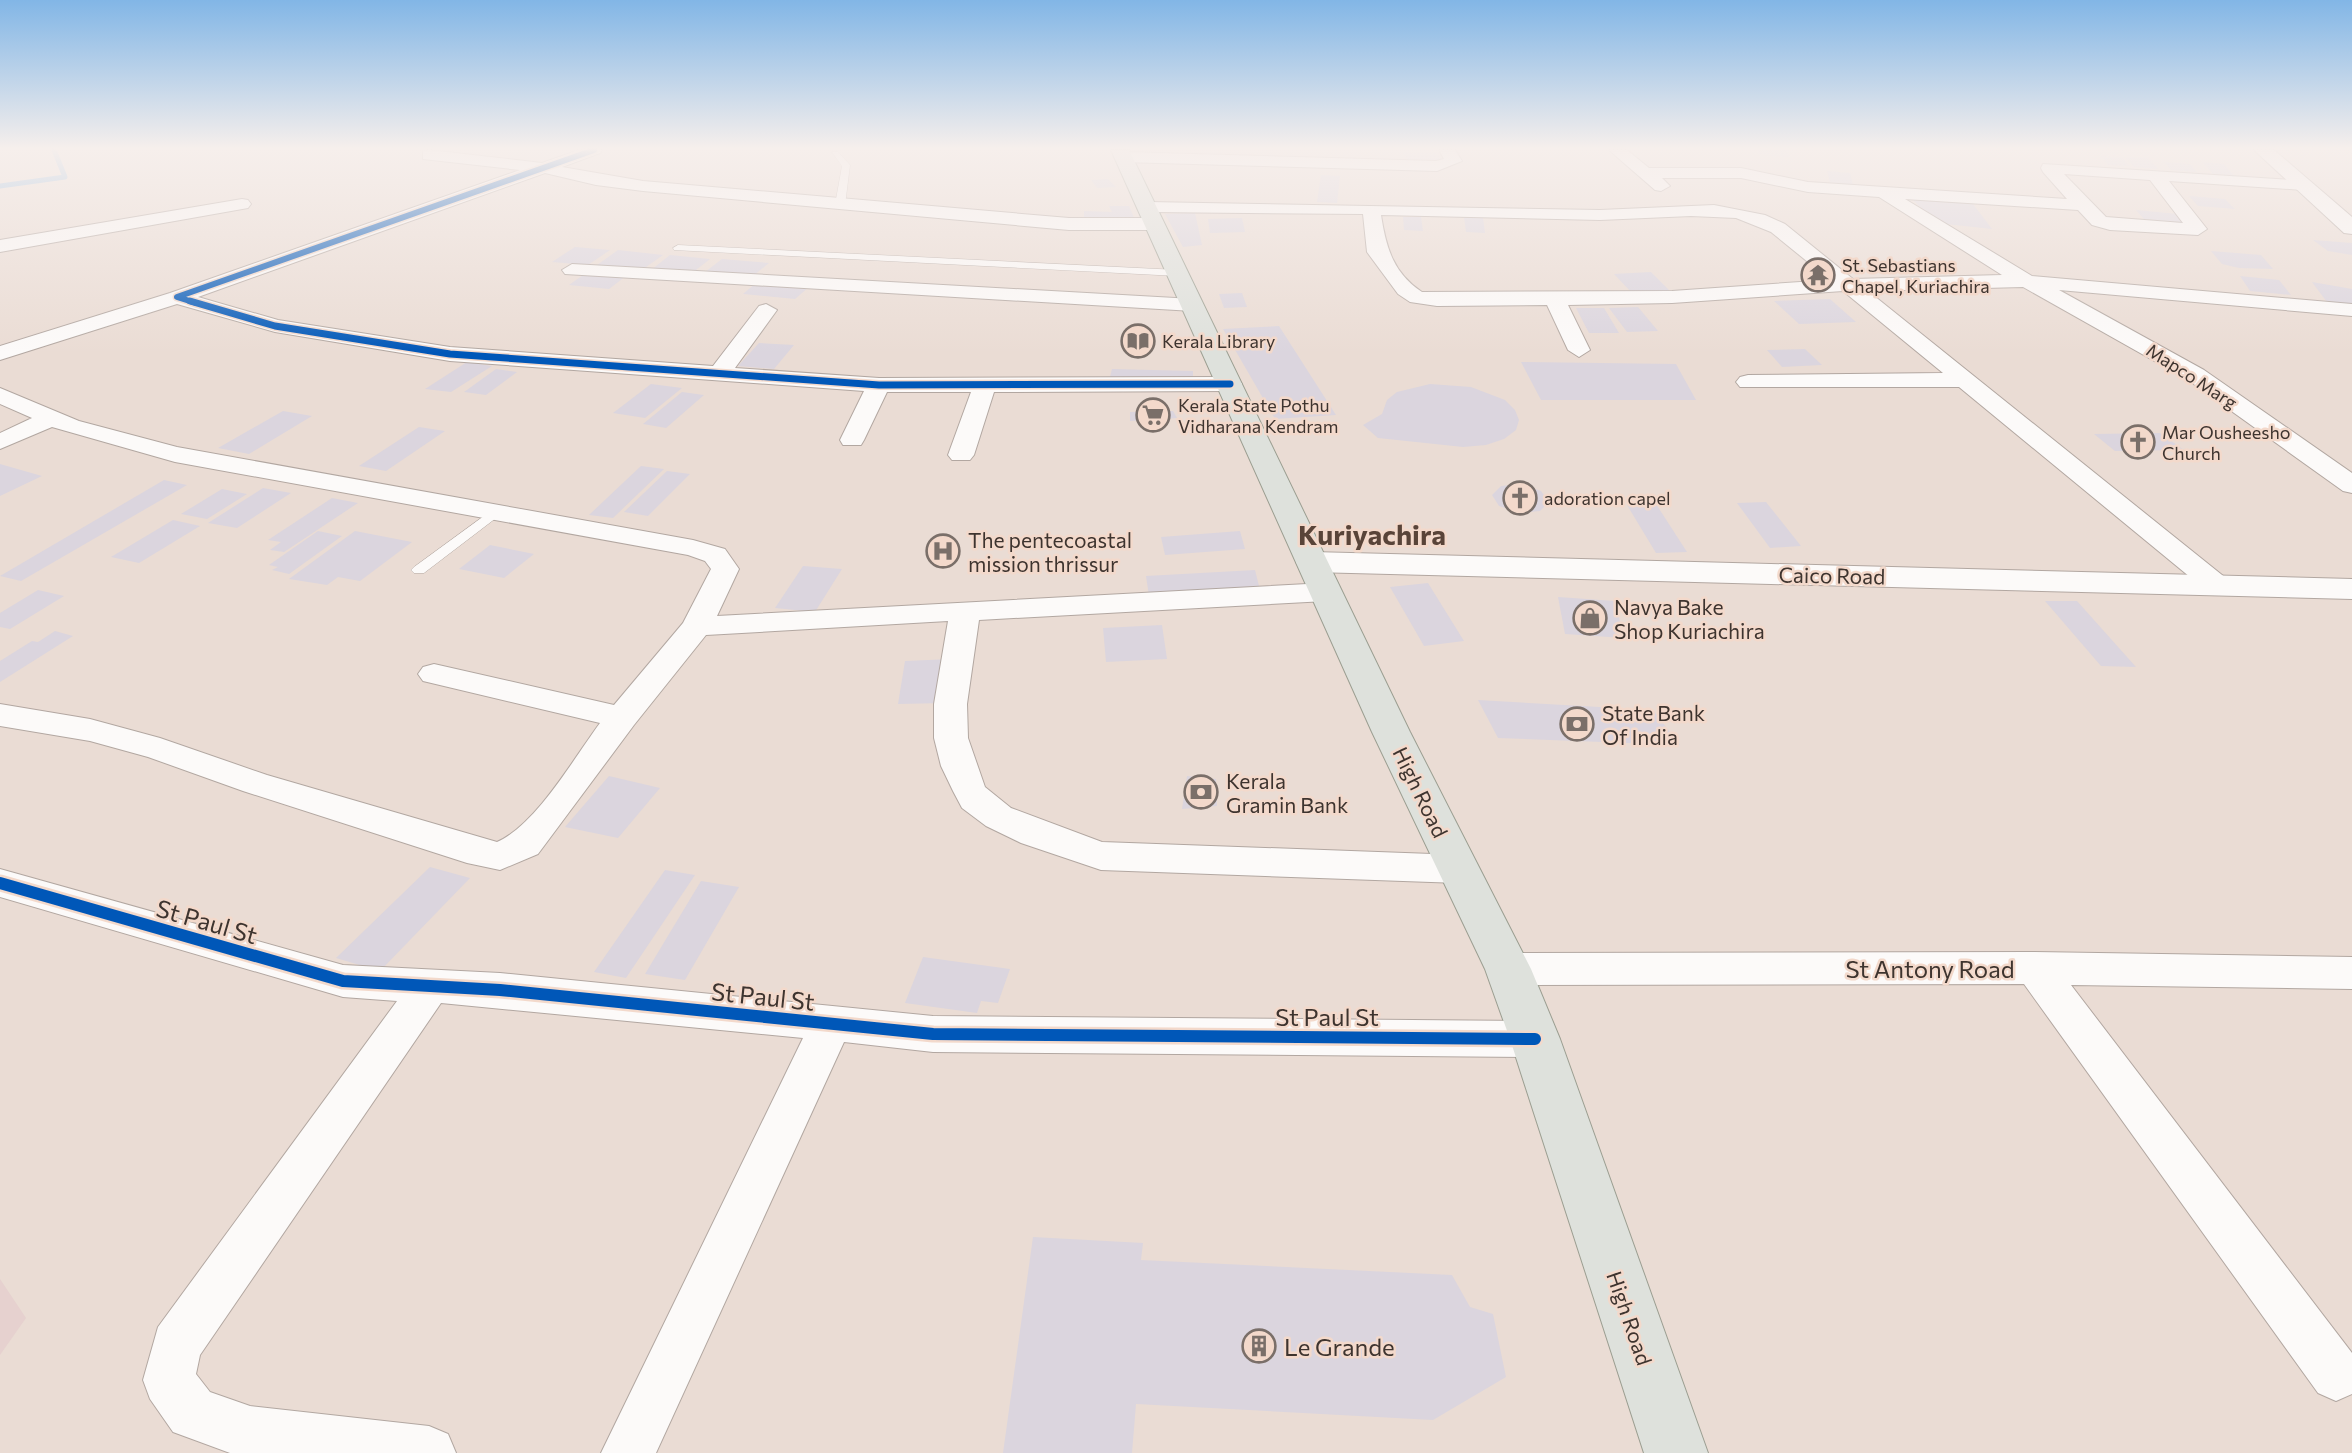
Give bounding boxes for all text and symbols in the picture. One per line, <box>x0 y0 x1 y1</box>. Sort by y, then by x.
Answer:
place label: St. Sebastians Chapel, Kuriachira <box>1842 254 1990 297</box>
temple icon: St. Sebastians Chapel, Kuriachira <box>1799 256 1837 294</box>
library icon: Kerala Library <box>1119 322 1157 360</box>
place label: Kerala Library <box>1162 330 1275 352</box>
street label: Mapco Marg <box>2143 339 2242 414</box>
place label: Kerala State Pothu Vidharana Kendram <box>1178 394 1338 437</box>
supermarket icon: Kerala State Pothu Vidharana Kendram <box>1134 396 1172 434</box>
place label: Mar Ousheesho Church <box>2162 421 2291 464</box>
church icon: Mar Ousheesho Church <box>2119 423 2157 461</box>
church icon: adoration capel <box>1501 479 1539 517</box>
place label: adoration capel <box>1544 487 1671 509</box>
district label: Kuriyachira <box>1298 517 1446 551</box>
place label: The pentecoastal mission thrissur <box>968 527 1132 576</box>
hospital icon: The pentecoastal mission thrissur <box>924 532 962 570</box>
street label: Caico Road <box>1778 562 1886 588</box>
place label: Navya Bake Shop Kuriachira <box>1614 594 1765 643</box>
shop icon: Navya Bake Shop Kuriachira <box>1571 599 1609 637</box>
place label: State Bank Of India <box>1602 700 1705 749</box>
bank icon: State Bank Of India <box>1558 705 1596 743</box>
street label: High Road <box>1388 743 1454 841</box>
place label: Kerala Gramin Bank <box>1226 768 1348 817</box>
bank icon: Kerala Gramin Bank <box>1182 773 1220 811</box>
street label: St Paul St <box>153 893 261 949</box>
street label: St Antony Road <box>1845 954 2015 983</box>
street label: St Paul St <box>710 976 816 1016</box>
street label: St Paul St <box>1275 1002 1379 1031</box>
street label: High Road <box>1602 1268 1658 1368</box>
building icon: Le Grande <box>1240 1327 1278 1365</box>
place label: Le Grande <box>1284 1332 1395 1361</box>

